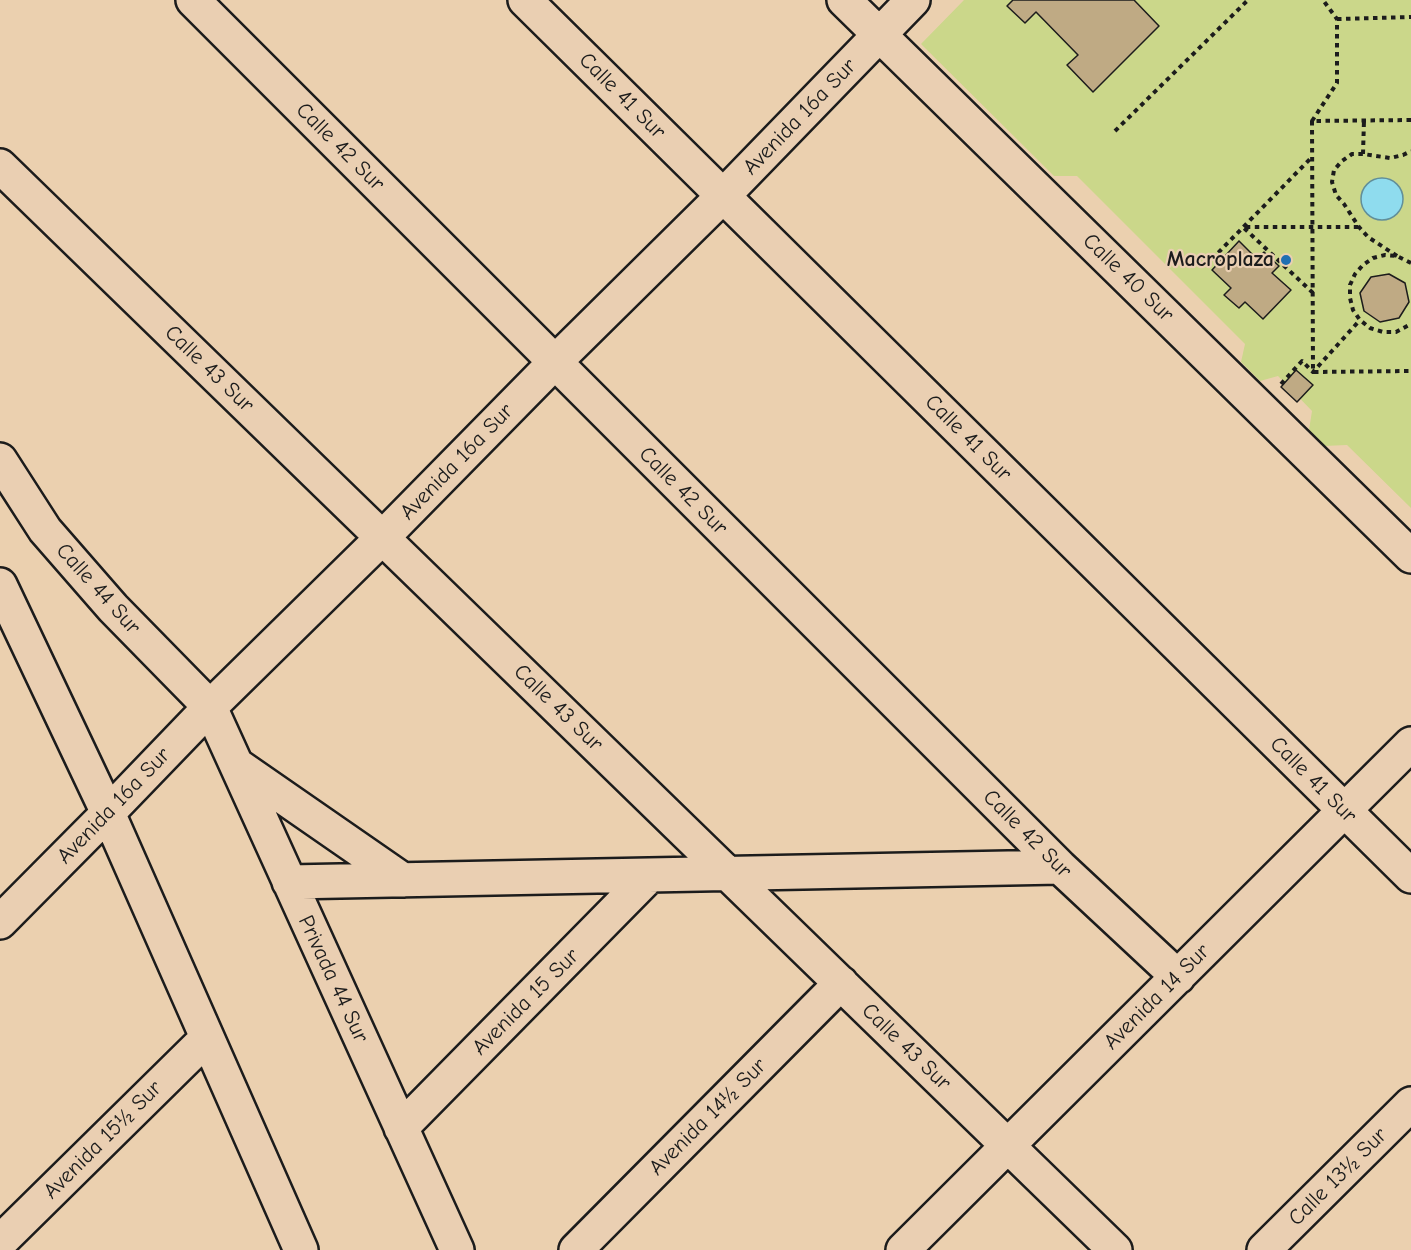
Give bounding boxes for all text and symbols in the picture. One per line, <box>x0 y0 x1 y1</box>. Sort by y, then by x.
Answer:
street label: Calle 41 Sur <box>573 47 671 145</box>
street label: Avenida 16a Sur <box>738 53 862 181</box>
street label: Calle 42 Sur <box>290 97 390 197</box>
street label: Calle 40 Sur <box>1077 228 1179 328</box>
place label: Macroplaza <box>1167 247 1274 273</box>
marker: Macroplaza <box>1279 253 1293 267</box>
street label: Calle 43 Sur <box>159 320 259 418</box>
street label: Calle 41 Sur <box>919 389 1017 487</box>
street label: Avenida 16a Sur <box>395 398 519 526</box>
street label: Calle 42 Sur <box>633 441 733 541</box>
street label: Calle 44 Sur <box>50 538 146 640</box>
street label: Calle 43 Sur <box>508 659 608 757</box>
street label: Calle 41 Sur <box>1264 731 1362 829</box>
street label: Avenida 16a Sur <box>52 742 176 870</box>
street label: Calle 42 Sur <box>977 784 1077 884</box>
street label: Privada 44 Sur <box>292 911 374 1047</box>
street label: Avenida 14 Sur <box>1099 939 1215 1055</box>
street label: Avenida 15 Sur <box>467 943 585 1061</box>
street label: Calle 43 Sur <box>856 998 956 1096</box>
street label: Avenida 14½ Sur <box>644 1053 772 1181</box>
street label: Avenida 15½ Sur <box>38 1075 168 1205</box>
street label: Calle 13½ Sur <box>1283 1122 1393 1232</box>

